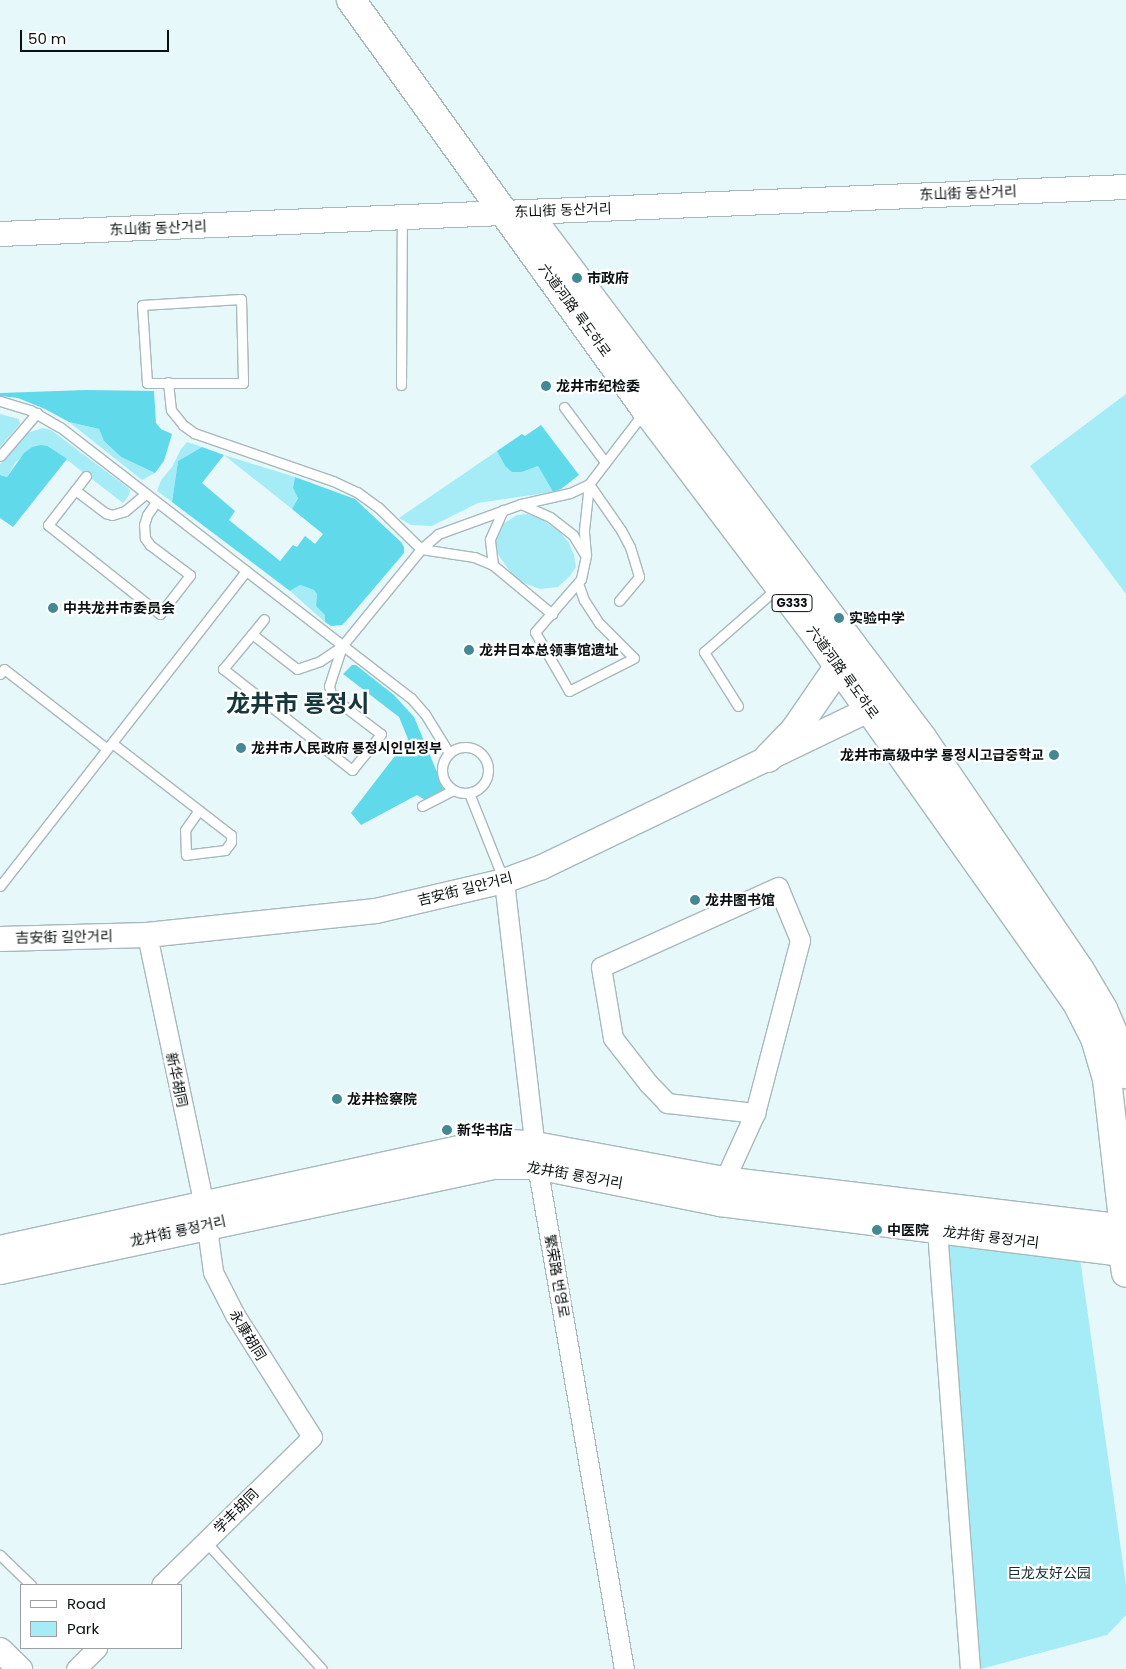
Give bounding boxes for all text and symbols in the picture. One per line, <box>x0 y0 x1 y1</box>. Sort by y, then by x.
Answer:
scale bar <box>22 20 171 52</box>
text: 50 m <box>28 28 66 49</box>
street label: 东山街 동산거리 <box>919 183 1017 203</box>
street label: 东山街 동산거리 <box>514 200 612 220</box>
street label: 东山街 동산거리 <box>109 218 207 238</box>
street label: 六道河路 륙도하로 <box>536 260 614 360</box>
place label: 市政府 <box>587 270 629 286</box>
marker: 市政府 <box>571 272 583 284</box>
place label: 龙井市纪检委 <box>556 378 640 394</box>
marker: 龙井市纪检委 <box>540 380 552 392</box>
road number: G333 <box>771 594 813 612</box>
place label: 中共龙井市委员会 <box>63 600 175 616</box>
marker: 中共龙井市委员会 <box>47 602 59 614</box>
place label: 实验中学 <box>849 610 905 626</box>
marker: 实验中学 <box>833 612 845 624</box>
street label: 六道河路 륙도하로 <box>804 622 882 722</box>
place label: 龙井日本总领事馆遗址 <box>479 642 619 658</box>
marker: 龙井日本总领事馆遗址 <box>463 644 475 656</box>
district label: 龙井市 룡정시 <box>226 690 370 718</box>
place label: 龙井市人民政府 룡정시인민정부 <box>251 740 442 756</box>
marker: 龙井市人民政府 룡정시인민정부 <box>235 742 247 754</box>
place label: 龙井市高级中学 룡정시고급중학교 <box>840 747 1044 763</box>
marker: 龙井市高级中学 룡정시고급중학교 <box>1048 749 1060 761</box>
street label: 吉安街 길안거리 <box>416 869 514 909</box>
place label: 龙井图书馆 <box>705 892 775 908</box>
marker: 龙井图书馆 <box>689 894 701 906</box>
street label: 吉安街 길안거리 <box>15 928 113 946</box>
street label: 新华胡同 <box>163 1051 191 1109</box>
place label: 龙井检察院 <box>347 1091 417 1107</box>
marker: 龙井检察院 <box>331 1093 343 1105</box>
place label: 新华书店 <box>457 1122 513 1138</box>
marker: 新华书店 <box>441 1124 453 1136</box>
street label: 龙井街 룡정거리 <box>526 1158 624 1192</box>
street label: 龙井街 룡정거리 <box>129 1213 227 1249</box>
place label: 中医院 <box>887 1222 929 1238</box>
street label: 龙井街 룡정거리 <box>942 1223 1040 1251</box>
marker: 中医院 <box>871 1224 883 1236</box>
street label: 繁荣路 번영로 <box>541 1233 573 1319</box>
street label: 永康胡同 <box>226 1307 270 1363</box>
street label: 学丰胡同 <box>210 1485 262 1537</box>
park label: 巨龙友好公园 <box>1007 1565 1091 1581</box>
legend <box>20 1584 182 1649</box>
text: Road <box>67 1593 106 1614</box>
text: Park <box>67 1618 99 1639</box>

